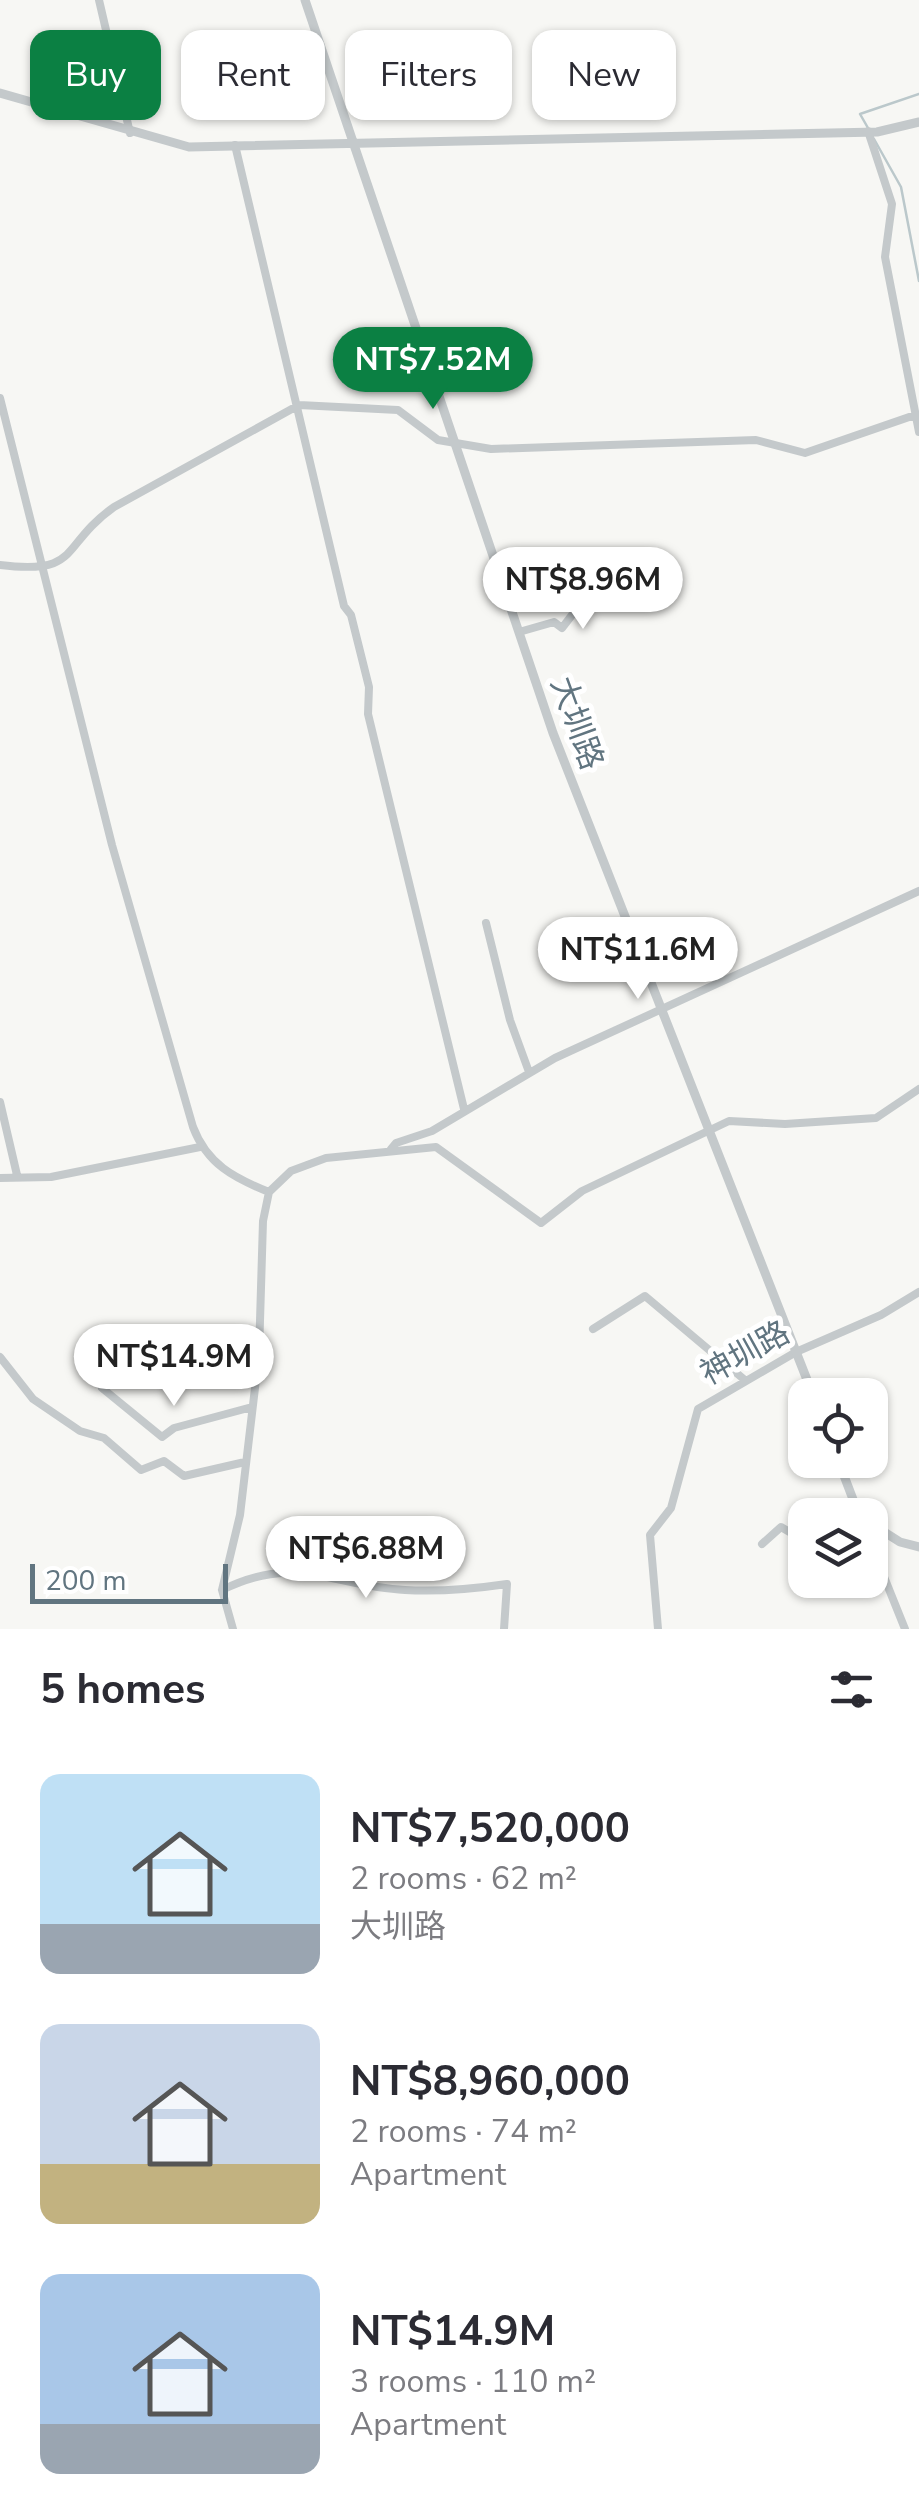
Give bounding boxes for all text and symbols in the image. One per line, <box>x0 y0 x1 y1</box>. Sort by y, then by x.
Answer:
chip: Buy <box>30 30 161 120</box>
chip: Rent <box>181 30 325 120</box>
chip: Filters <box>345 30 512 120</box>
chip: New <box>532 30 676 120</box>
pin: NT$7.52M <box>330 327 536 412</box>
text: NT$7.52M <box>355 338 511 381</box>
pin: NT$8.96M <box>480 547 686 632</box>
text: NT$8.96M <box>505 558 661 601</box>
street label: 大圳路 <box>540 671 614 775</box>
pin: NT$11.6M <box>535 917 741 1002</box>
text: NT$11.6M <box>560 928 716 971</box>
street label: 神圳路 <box>693 1311 797 1395</box>
pin: NT$14.9M <box>71 1324 277 1409</box>
text: NT$14.9M <box>96 1335 252 1378</box>
map controls <box>788 1378 888 1598</box>
button: locate <box>788 1378 888 1478</box>
button: layers <box>788 1498 888 1598</box>
pin: NT$6.88M <box>263 1516 469 1601</box>
text: NT$6.88M <box>288 1527 444 1570</box>
scale bar <box>30 1559 228 1604</box>
text: 200 m <box>45 1562 127 1600</box>
text: 5 homes <box>40 1661 205 1718</box>
icon: filters <box>824 1662 879 1717</box>
text: NT$7,520,000 <box>350 1800 630 1857</box>
icon: home <box>120 1814 240 1934</box>
text: 2 rooms · 62 m² <box>350 1857 577 1900</box>
text: 大圳路 <box>350 1905 446 1948</box>
text: NT$8,960,000 <box>350 2053 630 2110</box>
icon: home <box>120 2064 240 2184</box>
text: 2 rooms · 74 m² <box>350 2110 577 2153</box>
text: Apartment <box>350 2153 506 2196</box>
text: NT$14.9M <box>350 2303 555 2360</box>
icon: home <box>120 2314 240 2434</box>
text: 3 rooms · 110 m² <box>350 2360 596 2403</box>
text: Apartment <box>350 2403 506 2446</box>

